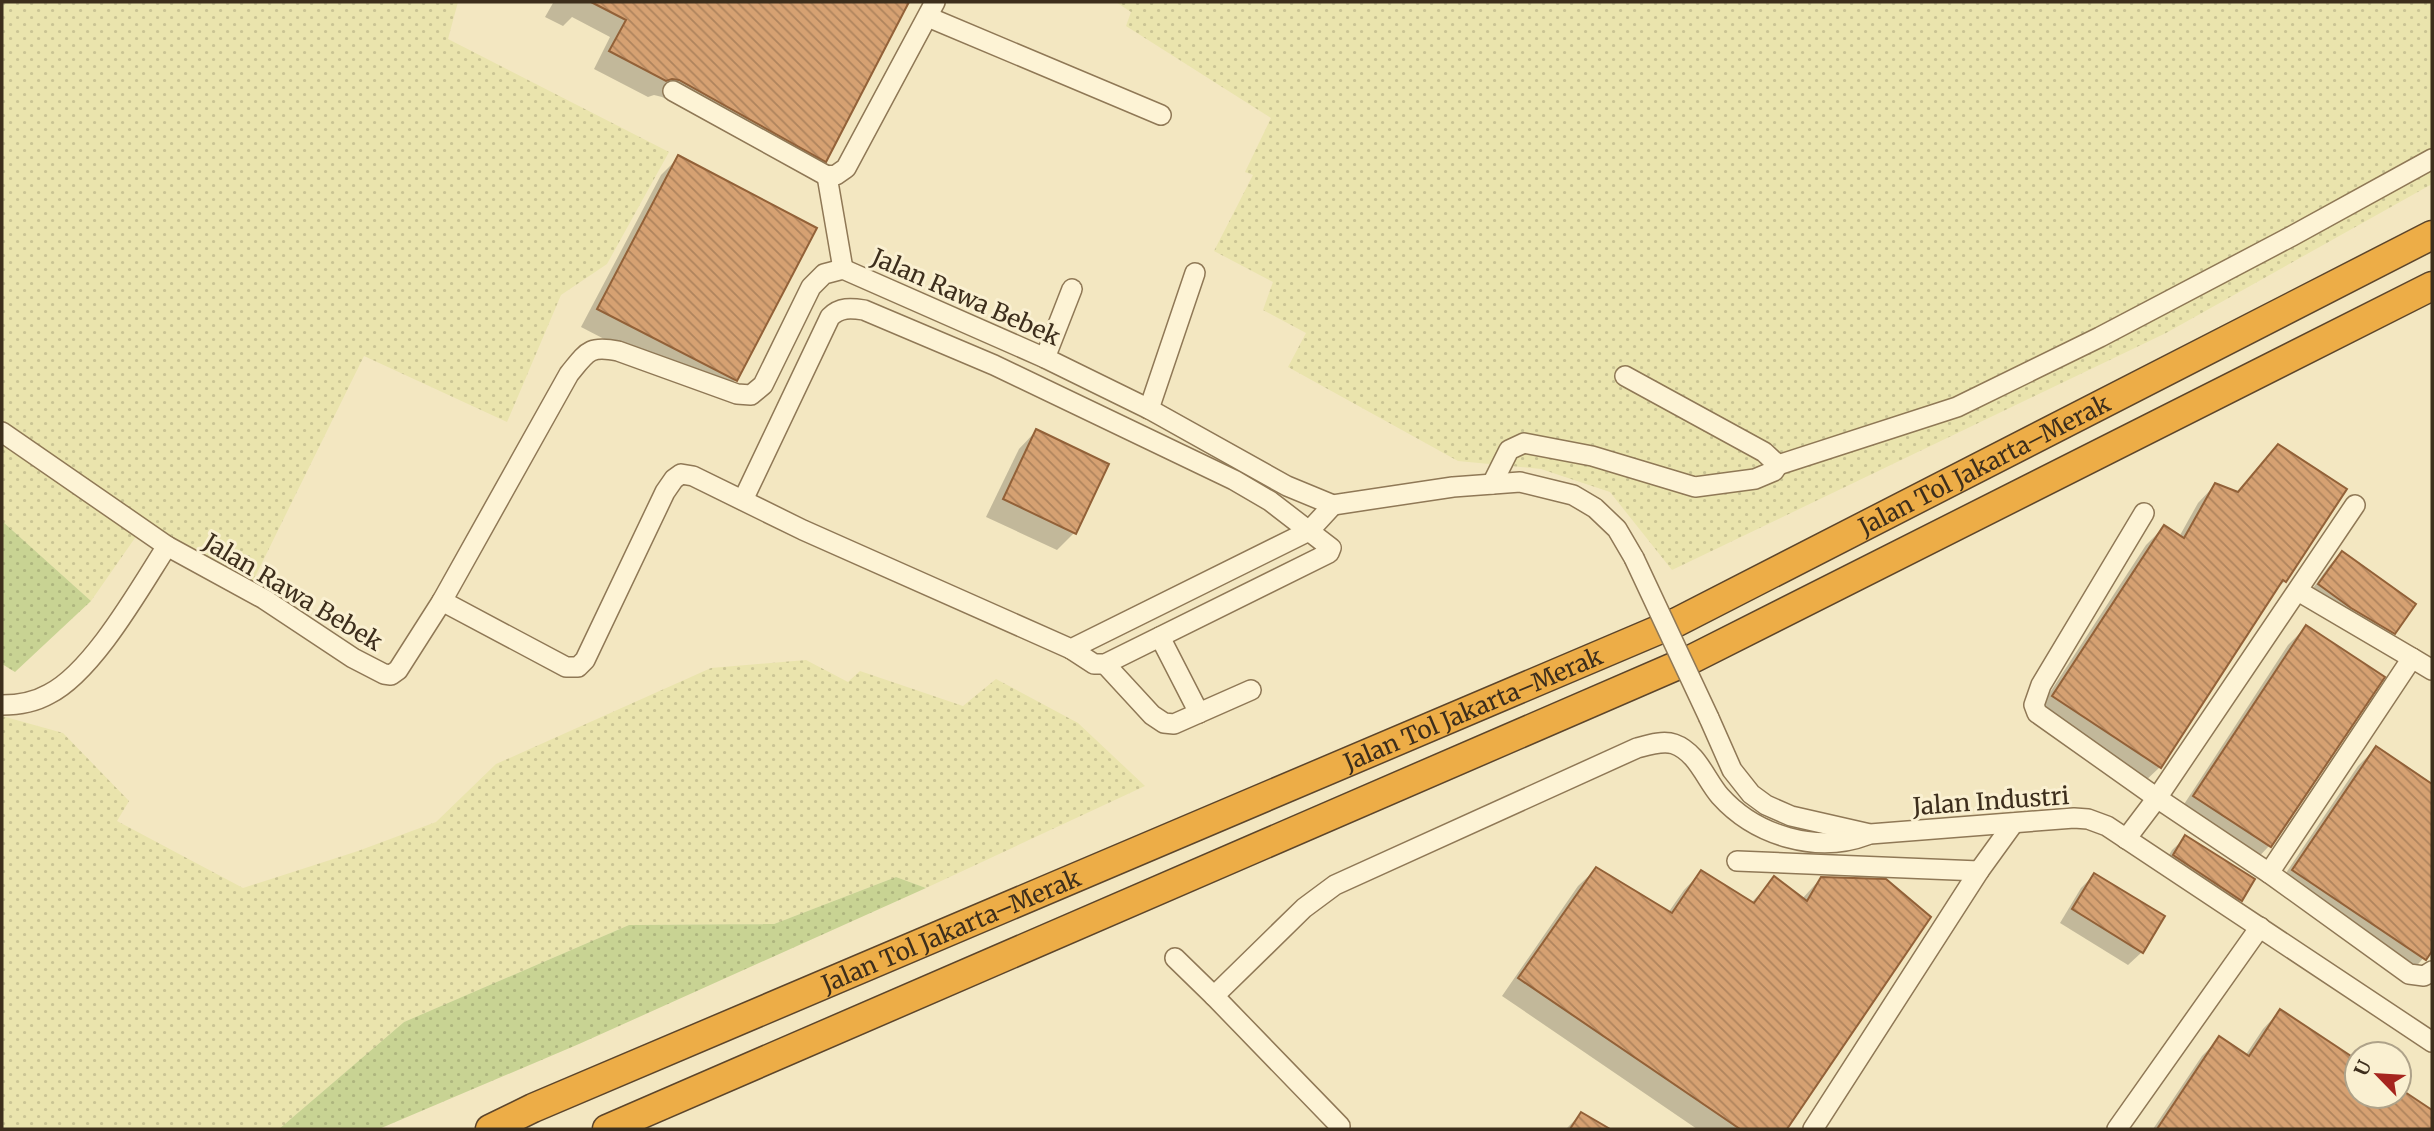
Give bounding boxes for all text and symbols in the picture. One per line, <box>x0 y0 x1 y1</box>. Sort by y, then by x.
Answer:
street label: Jalan Rawa Bebek <box>866 241 1066 353</box>
street label: Jalan Tol Jakarta–Merak <box>1852 387 2116 542</box>
street label: Jalan Rawa Bebek <box>197 526 389 658</box>
street label: Jalan Tol Jakarta–Merak <box>1338 640 1608 778</box>
street label: Jalan Industri <box>1911 780 2071 822</box>
street label: Jalan Tol Jakarta–Merak <box>816 861 1086 1000</box>
north arrow <box>2343 1040 2413 1110</box>
text: U <box>2349 1056 2376 1079</box>

